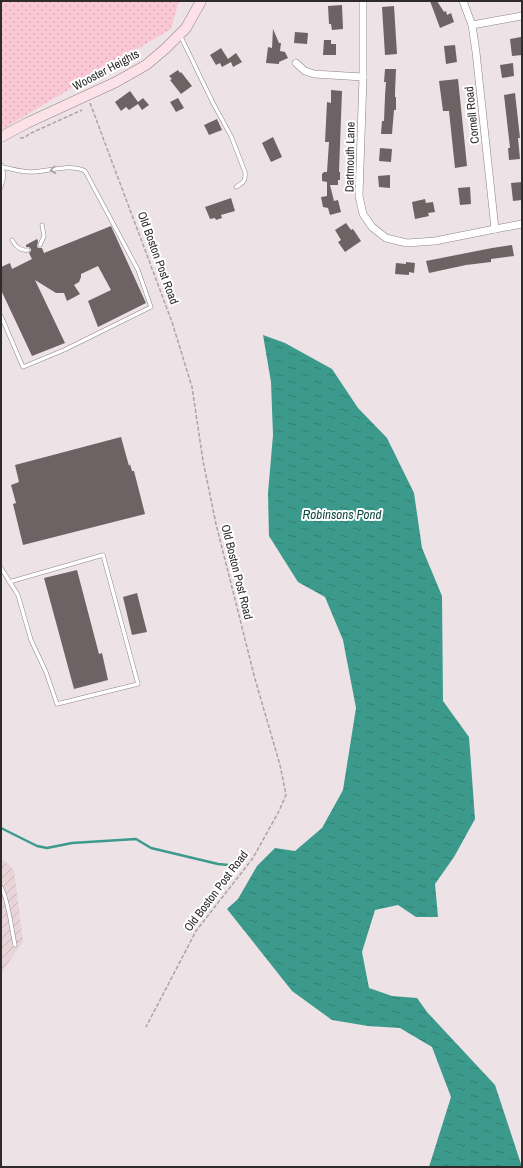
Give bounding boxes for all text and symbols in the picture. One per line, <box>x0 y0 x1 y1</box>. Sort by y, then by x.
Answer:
street label: Wooster Heights <box>70 46 142 94</box>
street label: Cornell Road <box>461 86 483 144</box>
street label: Dartmouth Lane <box>341 122 359 192</box>
one-way arrow <box>50 165 56 174</box>
street label: Old Boston Post Road <box>134 210 182 306</box>
water label: Robinsons Pond <box>303 506 381 523</box>
street label: Old Boston Post Road <box>217 523 257 621</box>
street label: Old Boston Post Road <box>180 847 252 935</box>

